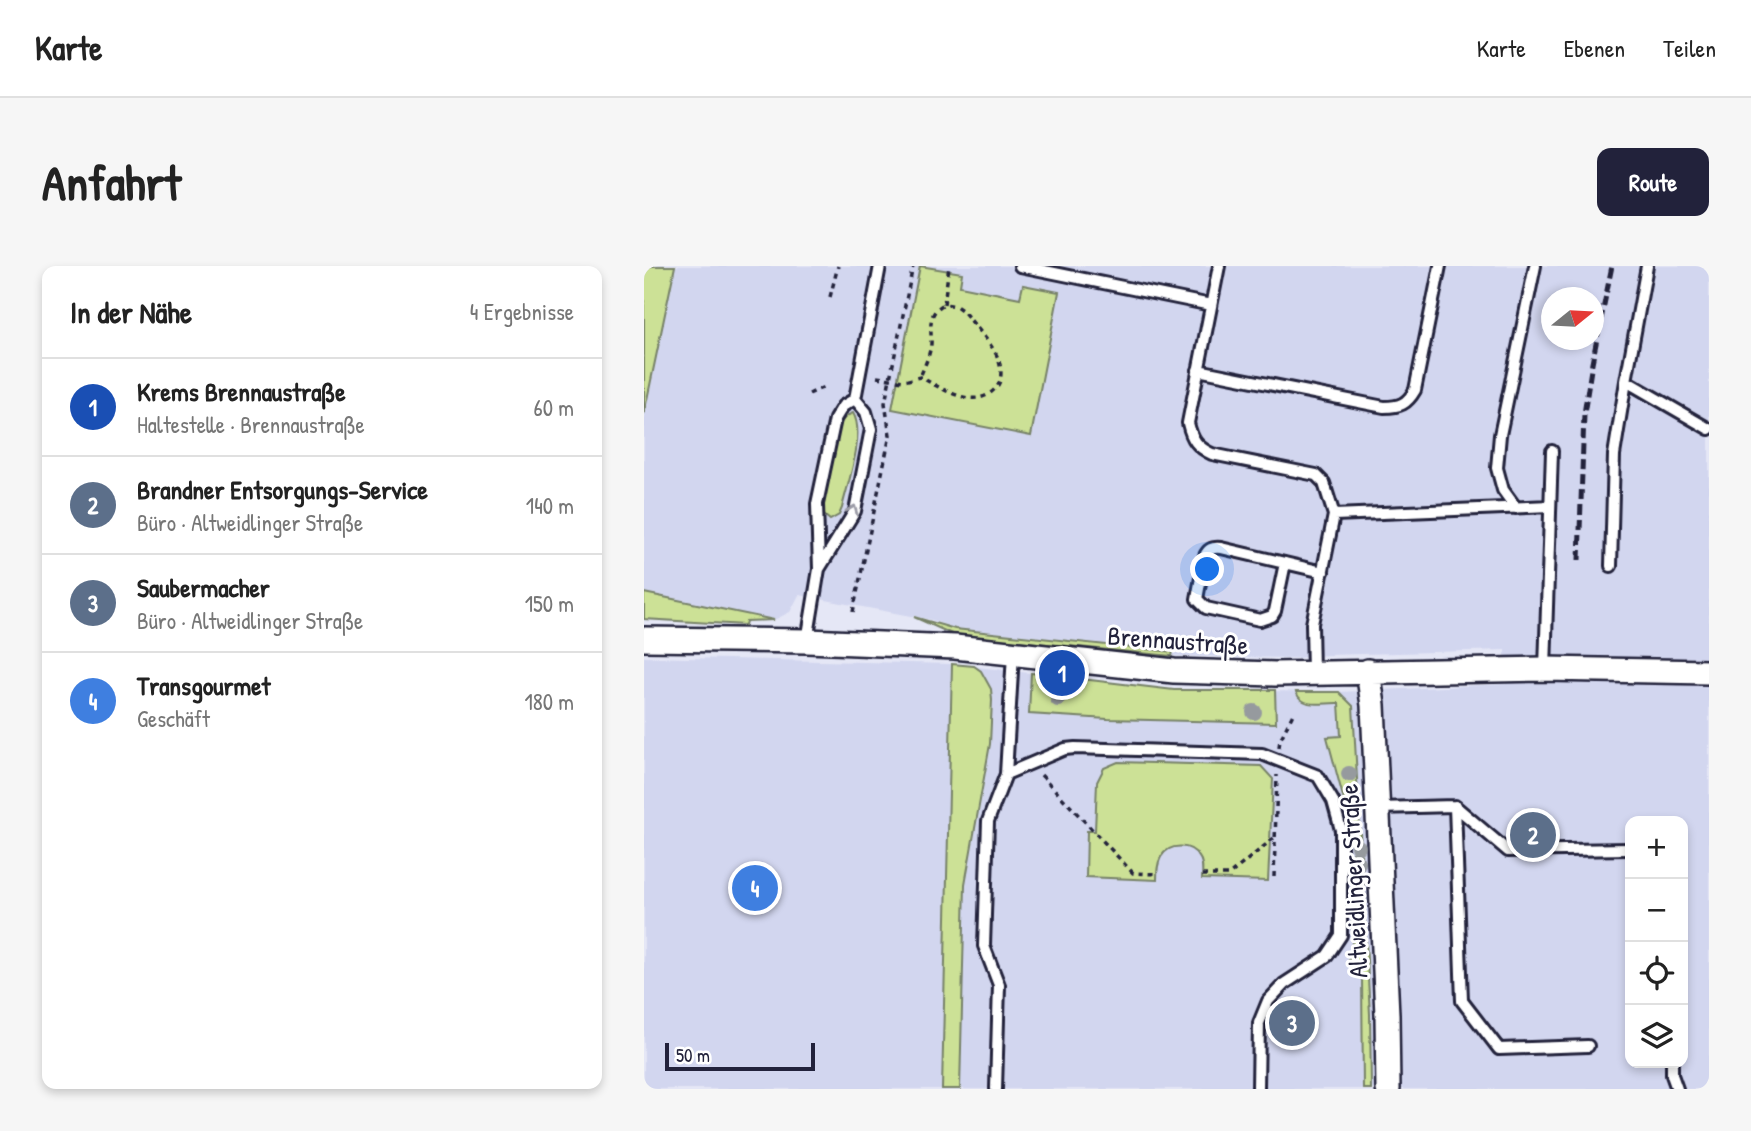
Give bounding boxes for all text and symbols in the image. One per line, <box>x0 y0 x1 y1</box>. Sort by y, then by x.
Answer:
text: Karte <box>35 26 102 70</box>
text: Karte <box>1477 32 1526 64</box>
text: Ebenen <box>1564 32 1625 64</box>
text: Teilen <box>1663 32 1716 64</box>
button: Route <box>1597 148 1709 216</box>
text: Anfahrt <box>42 149 181 215</box>
north arrow <box>1541 287 1604 350</box>
text: In der Nähe <box>70 292 192 332</box>
text: 4 Ergebnisse <box>470 296 574 327</box>
text: Krems Brennaustraße <box>137 374 346 409</box>
text: 1 <box>89 392 97 423</box>
text: 60 m <box>534 392 574 423</box>
text: Haltestelle · Brennaustraße <box>137 409 365 440</box>
text: Brandner Entsorgungs-Service <box>137 472 428 507</box>
text: 2 <box>88 490 98 521</box>
text: 140 m <box>526 490 574 521</box>
one-way arrow <box>844 505 858 517</box>
text: Büro · Altweidlinger Straße <box>137 507 363 538</box>
your location <box>1190 552 1224 586</box>
text: Saubermacher <box>137 570 270 605</box>
text: 3 <box>88 588 98 619</box>
text: 150 m <box>525 588 574 619</box>
text: Büro · Altweidlinger Straße <box>137 605 363 636</box>
street label: Brennaustraße <box>1106 618 1250 662</box>
pin: 1 <box>1039 647 1085 699</box>
text: Transgourmet <box>137 668 271 703</box>
text: 4 <box>89 686 97 717</box>
text: 180 m <box>524 686 574 717</box>
text: Geschäft <box>137 703 210 734</box>
street label: Altweidlinger Straße <box>1330 783 1376 979</box>
pin: 2 <box>1510 809 1556 861</box>
map controls <box>1625 816 1688 1068</box>
button: + <box>1625 816 1688 879</box>
pin: 4 <box>732 862 778 914</box>
button: − <box>1625 879 1688 942</box>
button: locate <box>1625 942 1688 1005</box>
pin: 3 <box>1269 997 1315 1049</box>
button: layers <box>1625 1005 1688 1068</box>
scale bar <box>665 1040 816 1072</box>
text: 50 m <box>676 1042 710 1068</box>

